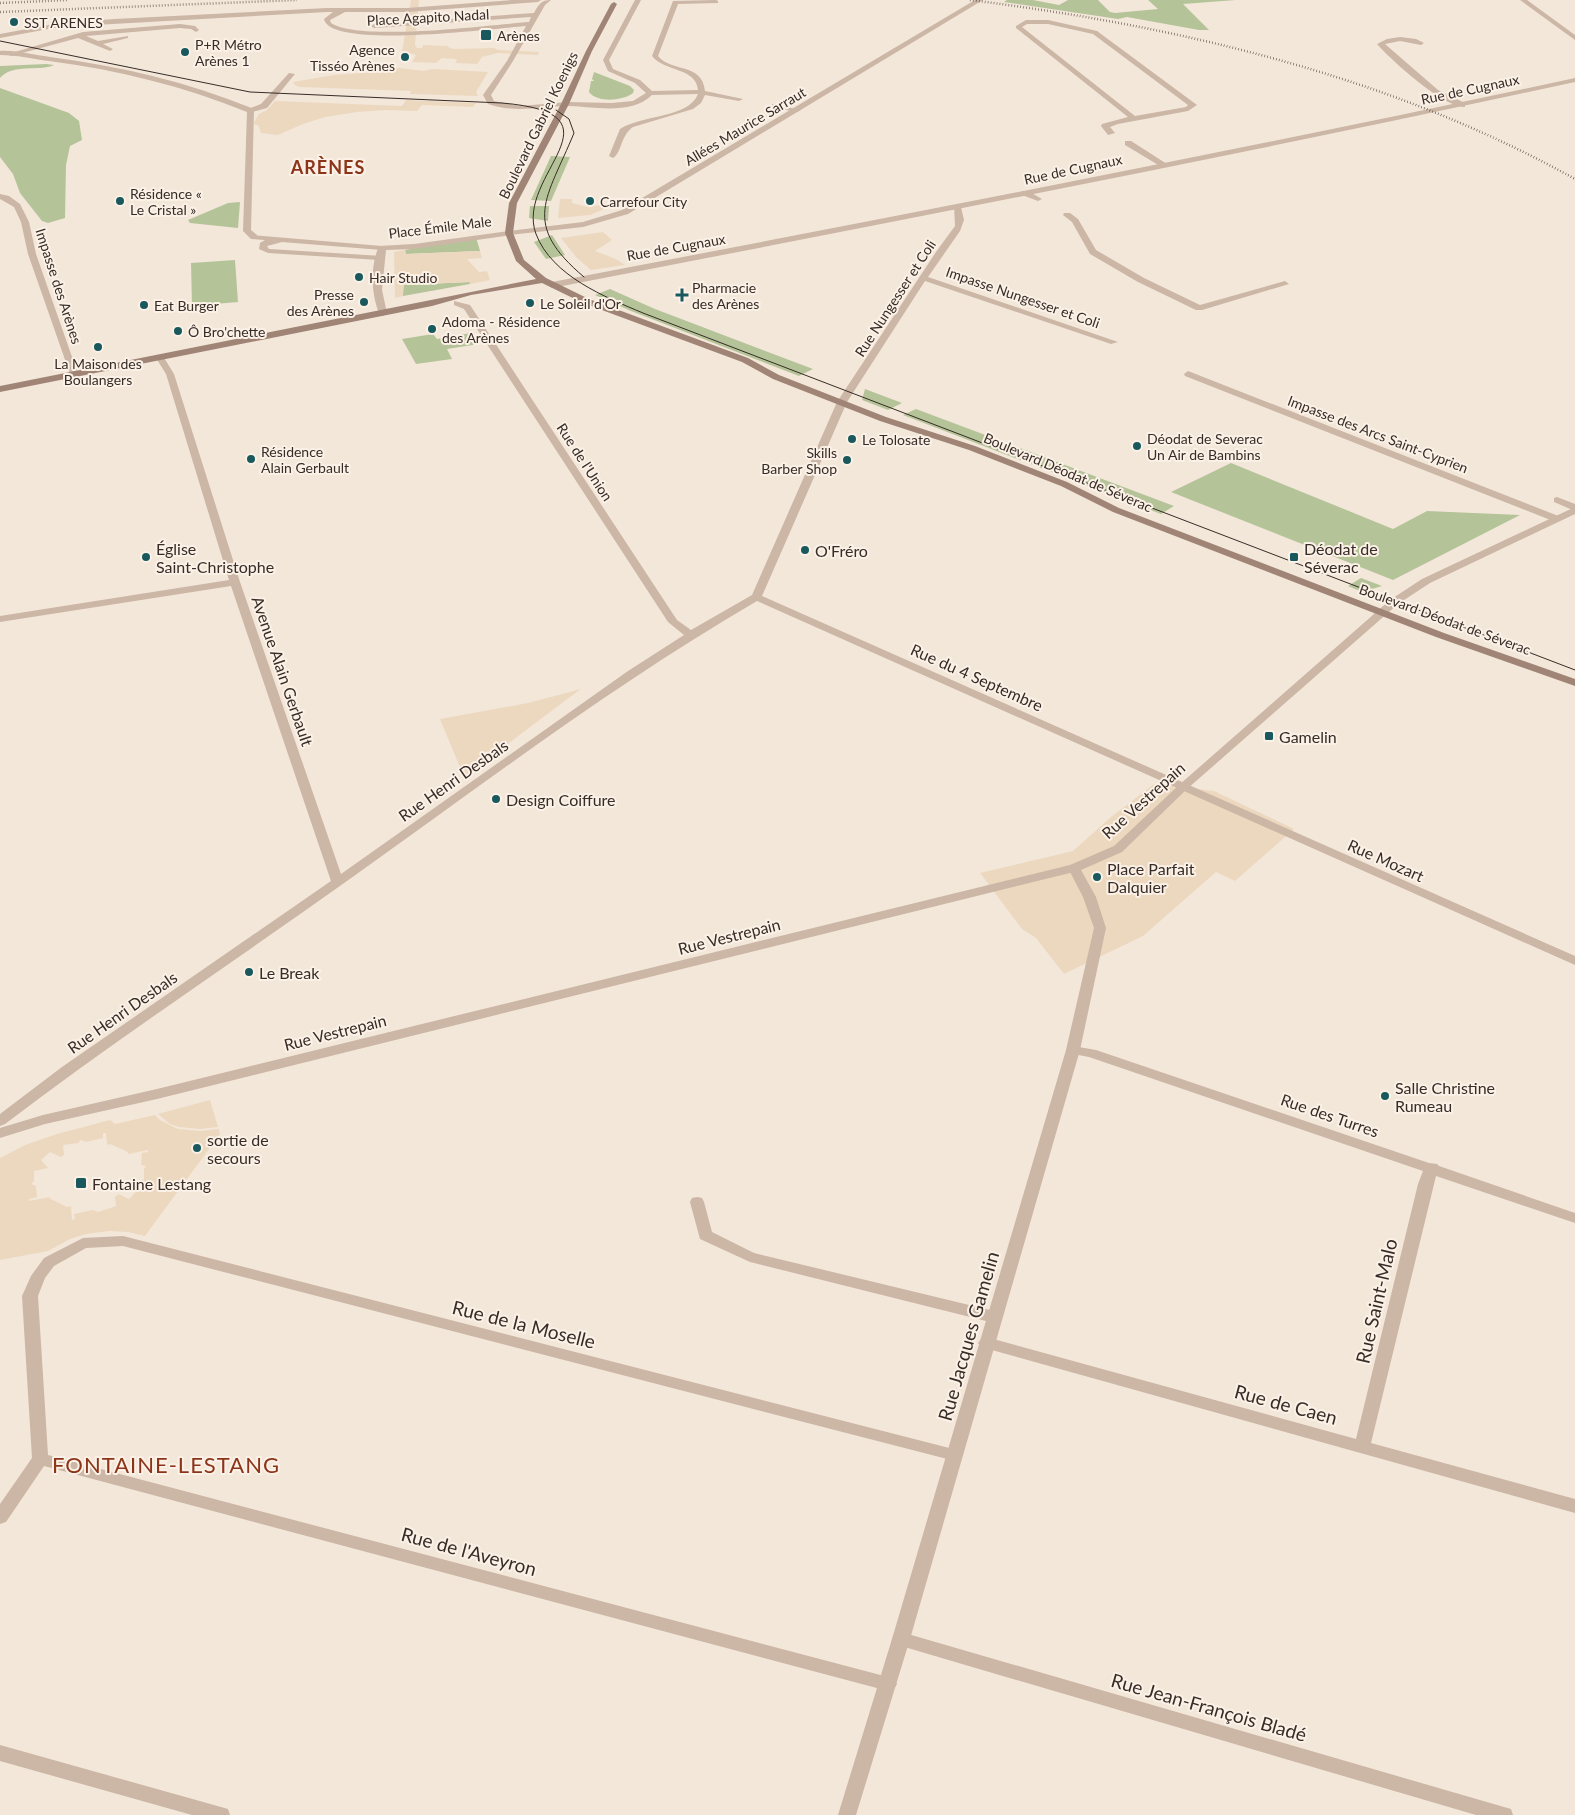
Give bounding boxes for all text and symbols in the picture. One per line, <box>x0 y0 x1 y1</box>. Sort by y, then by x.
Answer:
street label: Place Agapito Nadal <box>366 5 490 29</box>
place label: SST ARENES <box>24 14 103 31</box>
marker: SST ARENES <box>8 16 20 28</box>
place label: Arènes <box>497 27 540 44</box>
marker: Arènes <box>479 28 493 42</box>
place label: P+R Métro Arènes 1 <box>195 36 262 69</box>
place label: Agence Tisséo Arènes <box>310 41 395 74</box>
marker: P+R Métro Arènes 1 <box>179 46 191 58</box>
street label: Boulevard Gabriel Koenigs <box>495 49 581 201</box>
marker: Agence Tisséo Arènes <box>399 51 411 63</box>
street label: Rue de Cugnaux <box>1419 70 1521 108</box>
street label: Allées Maurice Sarraut <box>681 83 809 169</box>
street label: Rue de Cugnaux <box>1022 150 1124 188</box>
district label: ARÈNES <box>290 156 365 178</box>
place label: Résidence « Le Cristal » <box>130 185 202 218</box>
place label: Carrefour City <box>600 193 688 210</box>
marker: Résidence « Le Cristal » <box>114 195 126 207</box>
marker: Carrefour City <box>584 195 596 207</box>
street label: Place Émile Male <box>388 212 492 242</box>
street label: Impasse des Arènes <box>32 226 86 346</box>
street label: Rue de Cugnaux <box>625 230 727 264</box>
street label: Rue Nungesser et Coli <box>851 236 939 360</box>
street label: Impasse Nungesser et Coli <box>944 263 1102 331</box>
place label: Hair Studio <box>369 269 437 286</box>
marker: Hair Studio <box>353 271 365 283</box>
place label: Pharmacie des Arènes <box>692 279 759 312</box>
place label: Presse des Arènes <box>287 286 354 319</box>
marker: Pharmacie des Arènes <box>676 289 688 301</box>
place label: Le Soleil d'Or <box>540 295 621 312</box>
marker: Presse des Arènes <box>358 296 370 308</box>
place label: Eat Burger <box>154 297 219 314</box>
marker: Le Soleil d'Or <box>524 297 536 309</box>
marker: Eat Burger <box>138 299 150 311</box>
place label: Adoma - Résidence des Arènes <box>442 313 560 346</box>
place label: Ô Bro'chette <box>188 323 265 340</box>
marker: Adoma - Résidence des Arènes <box>426 323 438 335</box>
marker: Ô Bro'chette <box>172 325 184 337</box>
marker: La Maison des Boulangers <box>92 341 104 353</box>
place label: La Maison des Boulangers <box>54 355 142 388</box>
street label: Impasse des Arcs Saint-Cyprien <box>1285 392 1471 476</box>
street label: Rue de l'Union <box>554 420 616 504</box>
street label: Boulevard Déodat de Séverac <box>981 429 1155 515</box>
place label: Déodat de Severac Un Air de Bambins <box>1147 430 1263 463</box>
place label: Le Tolosate <box>862 431 930 448</box>
marker: Le Tolosate <box>846 433 858 445</box>
marker: Déodat de Severac Un Air de Bambins <box>1131 440 1143 452</box>
place label: Résidence Alain Gerbault <box>261 443 349 476</box>
place label: Skills Barber Shop <box>761 444 837 477</box>
marker: Résidence Alain Gerbault <box>245 453 257 465</box>
marker: Skills Barber Shop <box>841 454 853 466</box>
place label: Église Saint-Christophe <box>156 539 274 576</box>
place label: Déodat de Séverac <box>1304 539 1378 576</box>
place label: O'Fréro <box>815 541 868 560</box>
marker: O'Fréro <box>799 544 811 556</box>
marker: Église Saint-Christophe <box>140 551 152 563</box>
marker: Déodat de Séverac <box>1288 551 1300 563</box>
street label: Boulevard Déodat de Séverac <box>1357 580 1533 658</box>
street label: Avenue Alain Gerbault <box>248 594 318 749</box>
street label: Rue du 4 Septembre <box>908 639 1046 715</box>
place label: Gamelin <box>1279 727 1337 746</box>
marker: Gamelin <box>1263 730 1275 742</box>
street label: Rue Henri Desbals <box>395 735 511 825</box>
street label: Rue Vestrepain <box>1098 758 1188 842</box>
place label: Design Coiffure <box>506 790 616 809</box>
marker: Design Coiffure <box>490 793 502 805</box>
street label: Rue Mozart <box>1345 835 1427 885</box>
place label: Place Parfait Dalquier <box>1107 859 1195 896</box>
marker: Place Parfait Dalquier <box>1091 871 1103 883</box>
street label: Rue Vestrepain <box>676 914 782 958</box>
place label: Le Break <box>259 963 320 982</box>
marker: Le Break <box>243 966 255 978</box>
street label: Rue Henri Desbals <box>64 967 180 1057</box>
street label: Rue Vestrepain <box>282 1010 388 1054</box>
place label: Salle Christine Rumeau <box>1395 1078 1495 1115</box>
street label: Rue des Turres <box>1278 1089 1382 1141</box>
marker: Salle Christine Rumeau <box>1379 1090 1391 1102</box>
place label: sortie de secours <box>207 1130 269 1167</box>
marker: sortie de secours <box>191 1142 203 1154</box>
place label: Fontaine Lestang <box>92 1174 211 1193</box>
marker: Fontaine Lestang <box>74 1176 88 1190</box>
street label: Rue Saint-Malo <box>1350 1236 1402 1366</box>
street label: Rue Jacques Gamelin <box>933 1249 1003 1423</box>
street label: Rue de la Moselle <box>450 1295 598 1353</box>
street label: Rue de Caen <box>1232 1379 1340 1429</box>
district label: FONTAINE-LESTANG <box>52 1451 280 1478</box>
street label: Rue de l'Aveyron <box>399 1522 539 1580</box>
street label: Rue Jean-François Bladé <box>1109 1668 1309 1746</box>

